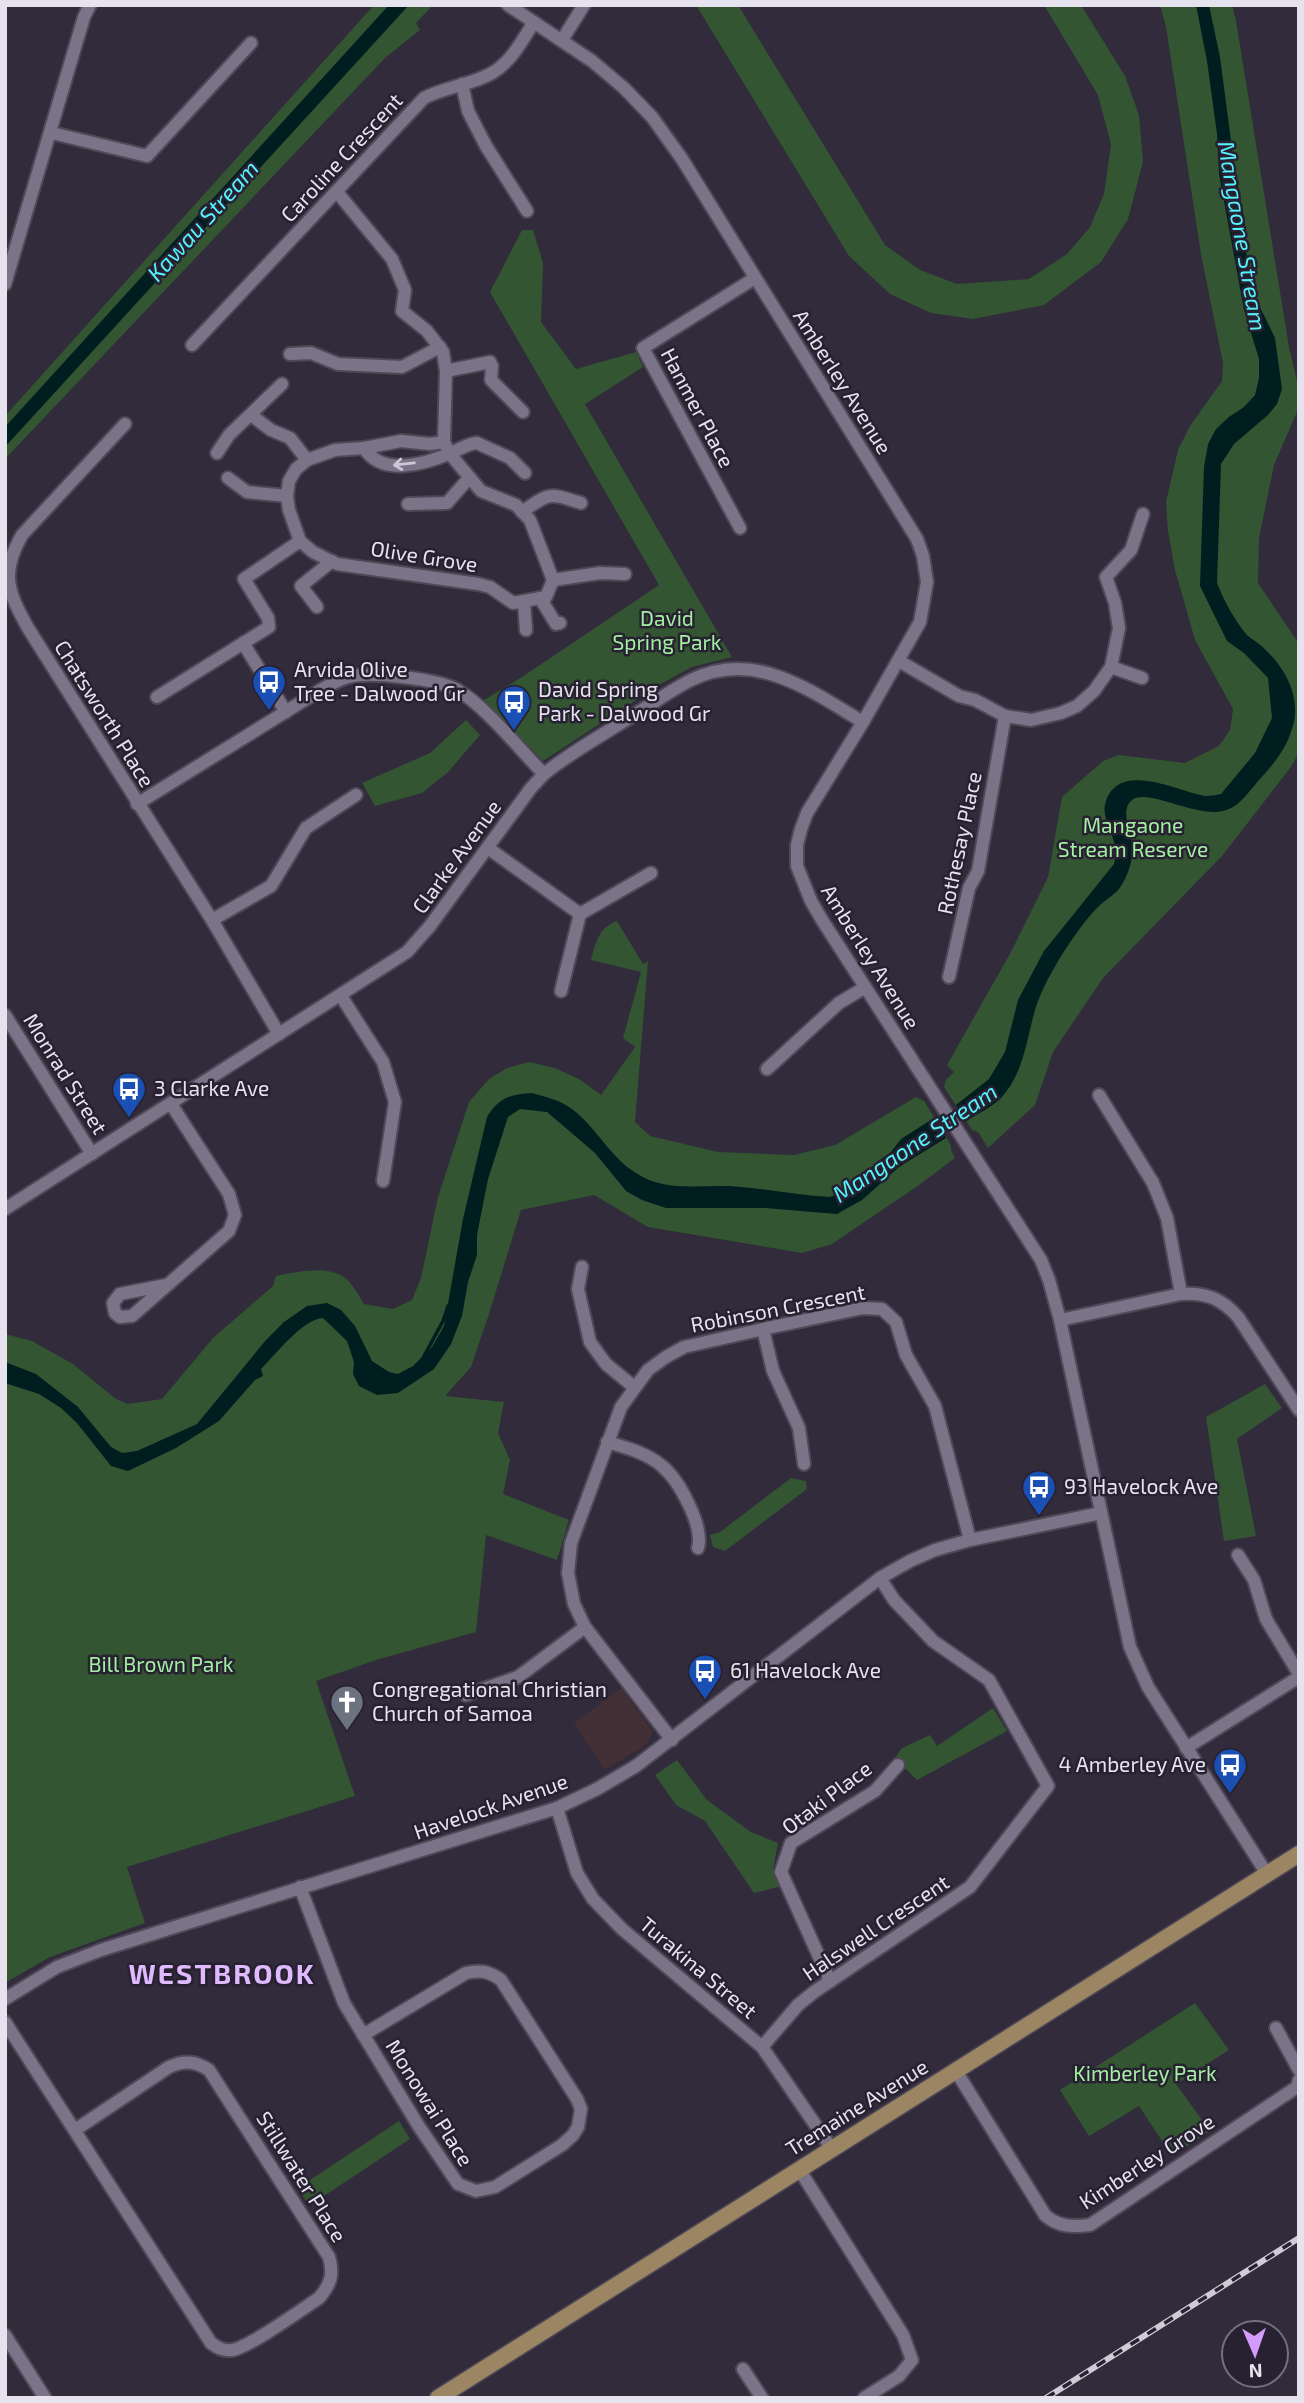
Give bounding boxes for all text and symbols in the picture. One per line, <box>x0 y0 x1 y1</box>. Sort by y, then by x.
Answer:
street label: Caroline Crescent <box>275 87 407 227</box>
water label: Mangaone Stream <box>1212 138 1274 333</box>
water label: Kawau Stream <box>141 154 264 287</box>
street label: Amberley Avenue <box>789 304 898 458</box>
street label: Hanmer Place <box>656 343 740 471</box>
one-way arrow <box>393 458 416 471</box>
street label: Olive Grove <box>369 535 479 576</box>
park label: David Spring Park <box>612 605 722 654</box>
street label: Chatsworth Place <box>50 635 160 791</box>
place label: Arvida Olive Tree - Dalwood Gr <box>294 656 465 705</box>
bus stop icon: Arvida Olive Tree - Dalwood Gr <box>250 663 288 712</box>
place label: David Spring Park - Dalwood Gr <box>538 676 711 725</box>
bus stop icon: David Spring Park - Dalwood Gr <box>495 683 533 732</box>
street label: Rothesay Place <box>931 769 986 916</box>
street label: Clarke Avenue <box>406 794 505 918</box>
park label: Mangaone Stream Reserve <box>1058 812 1208 861</box>
street label: Amberley Avenue <box>817 879 926 1033</box>
street label: Monrad Street <box>19 1008 113 1138</box>
bus stop icon: 3 Clarke Ave <box>110 1070 148 1119</box>
place label: 3 Clarke Ave <box>154 1075 269 1100</box>
water label: Mangaone Stream <box>827 1077 1002 1208</box>
street label: Robinson Crescent <box>688 1278 867 1337</box>
bus stop icon: 93 Havelock Ave <box>1020 1468 1058 1517</box>
place label: 93 Havelock Ave <box>1064 1473 1218 1498</box>
park label: Bill Brown Park <box>88 1651 234 1676</box>
bus stop icon: 61 Havelock Ave <box>686 1652 724 1701</box>
place label: 61 Havelock Ave <box>730 1657 881 1682</box>
place label: Congregational Christian Church of Samoa <box>372 1676 607 1725</box>
church icon: Congregational Christian Church of Samoa <box>328 1683 366 1732</box>
bus stop icon: 4 Amberley Ave <box>1211 1746 1249 1795</box>
place label: 4 Amberley Ave <box>1059 1751 1206 1776</box>
street label: Otaki Place <box>776 1755 876 1839</box>
street label: Havelock Avenue <box>410 1768 571 1844</box>
street label: Halswell Crescent <box>797 1869 953 1985</box>
street label: Turakina Street <box>635 1911 763 2023</box>
district label: WESTBROOK <box>128 1956 316 1990</box>
street label: Monowai Place <box>381 2034 479 2170</box>
street label: Tremaine Avenue <box>781 2053 932 2160</box>
park label: Kimberley Park <box>1073 2060 1217 2085</box>
street label: Stillwater Place <box>252 2106 352 2246</box>
street label: Kimberley Grove <box>1074 2108 1218 2214</box>
north arrow <box>1220 2319 1290 2389</box>
text: N <box>1248 2360 1263 2383</box>

